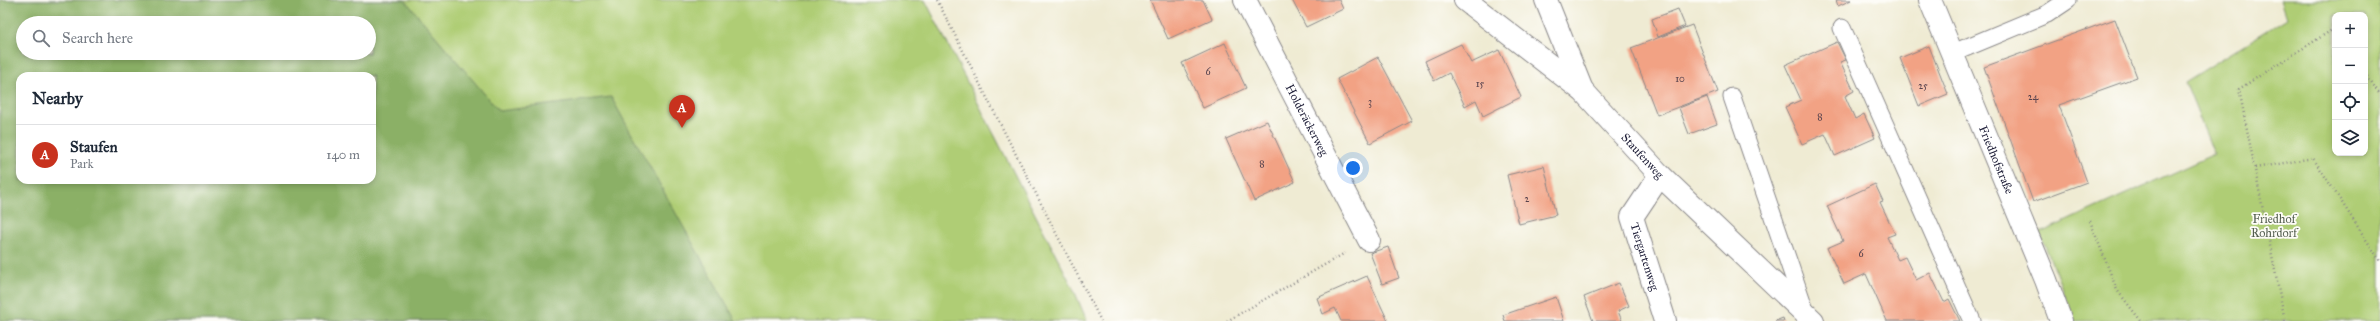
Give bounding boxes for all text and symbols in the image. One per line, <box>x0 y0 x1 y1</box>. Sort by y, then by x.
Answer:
map controls <box>2332 12 2368 156</box>
button: + <box>2332 12 2368 48</box>
search box <box>16 16 376 60</box>
icon: search <box>30 27 52 49</box>
text: Search here <box>62 29 133 47</box>
button: − <box>2332 48 2368 84</box>
house number: 6 <box>1205 66 1211 78</box>
house number: 10 <box>1675 73 1685 85</box>
house number: 15 <box>1476 78 1485 90</box>
house number: 25 <box>1918 80 1928 92</box>
street label: Holderäckerweg <box>1283 82 1331 159</box>
button: locate <box>2332 84 2368 120</box>
text: Nearby <box>32 88 83 109</box>
house number: 24 <box>2028 91 2039 103</box>
pin: A <box>669 95 695 128</box>
house number: 3 <box>1368 96 1372 108</box>
house number: 8 <box>1817 111 1823 123</box>
button: layers <box>2332 120 2368 156</box>
street label: Friedhofstraße <box>1976 124 2017 196</box>
street label: Staufenweg <box>1618 130 1667 182</box>
text: Staufen <box>70 138 118 156</box>
text: A <box>41 147 49 163</box>
text: 140 m <box>326 147 360 163</box>
text: Park <box>70 156 94 172</box>
house number: 8 <box>1259 158 1265 170</box>
your location <box>1343 158 1363 178</box>
house number: 2 <box>1525 193 1530 205</box>
park label: Friedhof Rohrdorf <box>2251 212 2299 240</box>
street label: Tiergartenweg <box>1627 221 1662 293</box>
house number: 6 <box>1858 248 1864 260</box>

